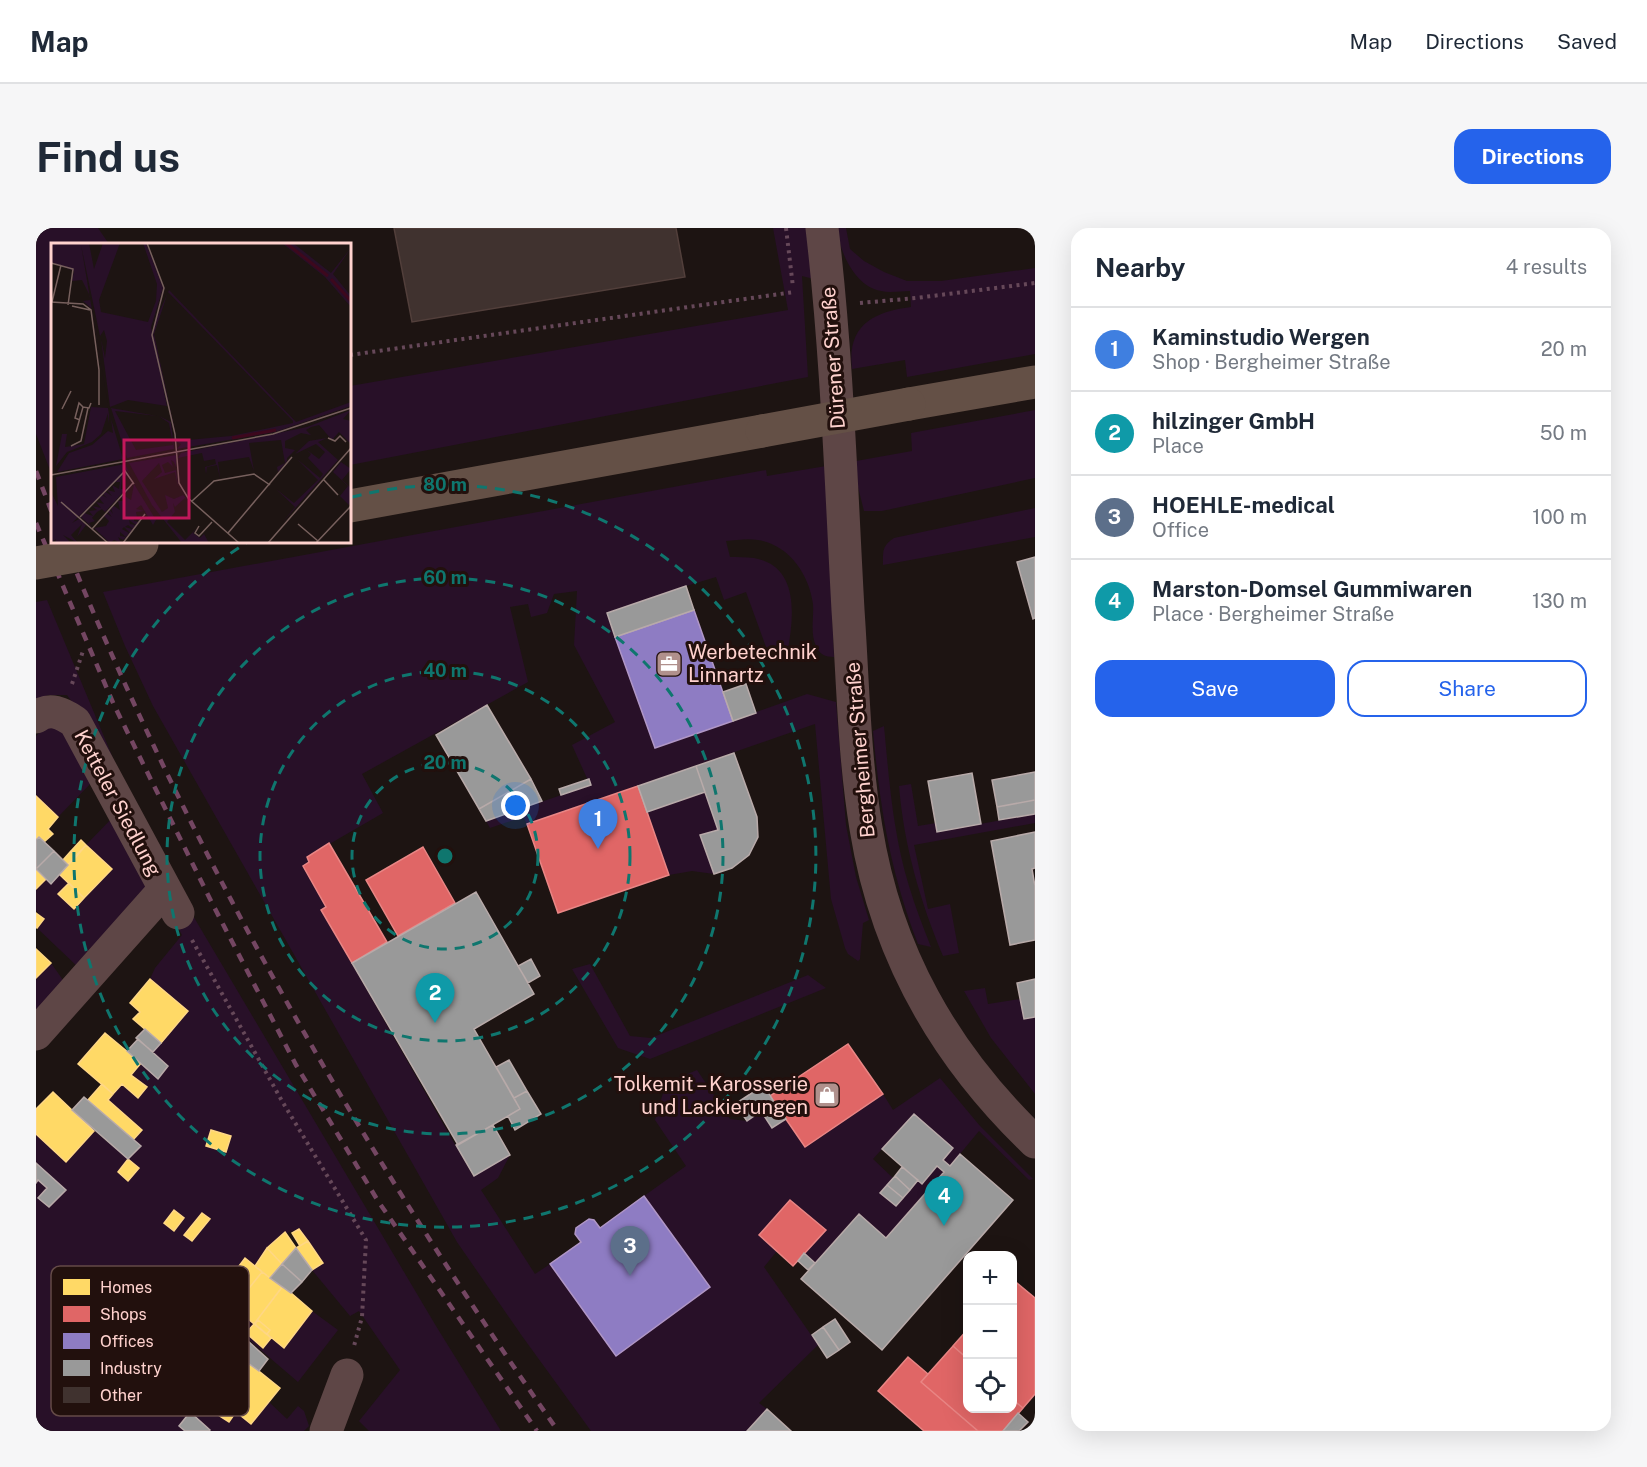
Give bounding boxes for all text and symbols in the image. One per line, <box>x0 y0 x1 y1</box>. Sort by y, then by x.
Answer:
text: Map <box>30 25 89 58</box>
text: Map <box>1350 29 1392 54</box>
text: Directions <box>1425 29 1524 54</box>
text: Saved <box>1557 29 1617 54</box>
button: Directions <box>1454 129 1611 184</box>
text: Find us <box>36 132 180 181</box>
inset map <box>51 243 351 543</box>
text: Nearby <box>1095 252 1185 283</box>
text: 4 results <box>1506 255 1587 279</box>
street label: Dürener Straße <box>816 286 850 430</box>
text: Kaminstudio Wergen <box>1152 324 1370 350</box>
text: 1 <box>1110 337 1119 361</box>
text: 20 m <box>1541 337 1587 361</box>
text: Shop · Bergheimer Straße <box>1152 350 1391 374</box>
text: hilzinger GmbH <box>1152 408 1315 434</box>
text: 2 <box>1108 421 1121 445</box>
text: 50 m <box>1540 421 1587 445</box>
text: Place <box>1152 434 1204 458</box>
text: 80 m <box>423 474 467 495</box>
text: HOEHLE-medical <box>1152 492 1335 518</box>
text: 3 <box>1108 505 1121 529</box>
text: 100 m <box>1532 505 1587 529</box>
text: Office <box>1152 518 1209 542</box>
text: 60 m <box>423 567 467 588</box>
text: Marston-Domsel Gummiwaren <box>1152 576 1472 602</box>
text: 4 <box>1108 589 1121 613</box>
text: 130 m <box>1532 589 1587 613</box>
text: Place · Bergheimer Straße <box>1152 602 1394 626</box>
place label: Werbetechnik Linnartz <box>688 640 817 687</box>
office icon: Werbetechnik Linnartz <box>654 649 684 679</box>
text: 40 m <box>423 660 467 681</box>
button: Save <box>1095 660 1335 717</box>
button: Share <box>1347 660 1587 717</box>
street label: Bergheimer Straße <box>840 661 880 839</box>
street label: Ketteler Siedlung <box>69 726 167 880</box>
text: 20 m <box>423 752 467 773</box>
your location <box>501 791 530 820</box>
pin: 1 <box>578 800 618 849</box>
centre of rings <box>435 846 455 866</box>
pin: 2 <box>416 974 454 1023</box>
place label: Tolkemit – Karosserie und Lackierungen <box>614 1072 808 1119</box>
shop icon: Tolkemit – Karosserie und Lackierungen <box>812 1080 842 1110</box>
pin: 4 <box>924 1176 964 1226</box>
pin: 3 <box>610 1226 650 1276</box>
map controls <box>963 1251 1017 1413</box>
button: + <box>963 1251 1017 1305</box>
legend <box>51 1266 249 1416</box>
text: Homes <box>100 1278 152 1297</box>
text: Shops <box>100 1305 147 1324</box>
button: − <box>963 1305 1017 1359</box>
text: Offices <box>100 1332 154 1351</box>
text: Industry <box>100 1359 162 1378</box>
button: locate <box>963 1359 1017 1413</box>
text: Other <box>100 1386 142 1405</box>

